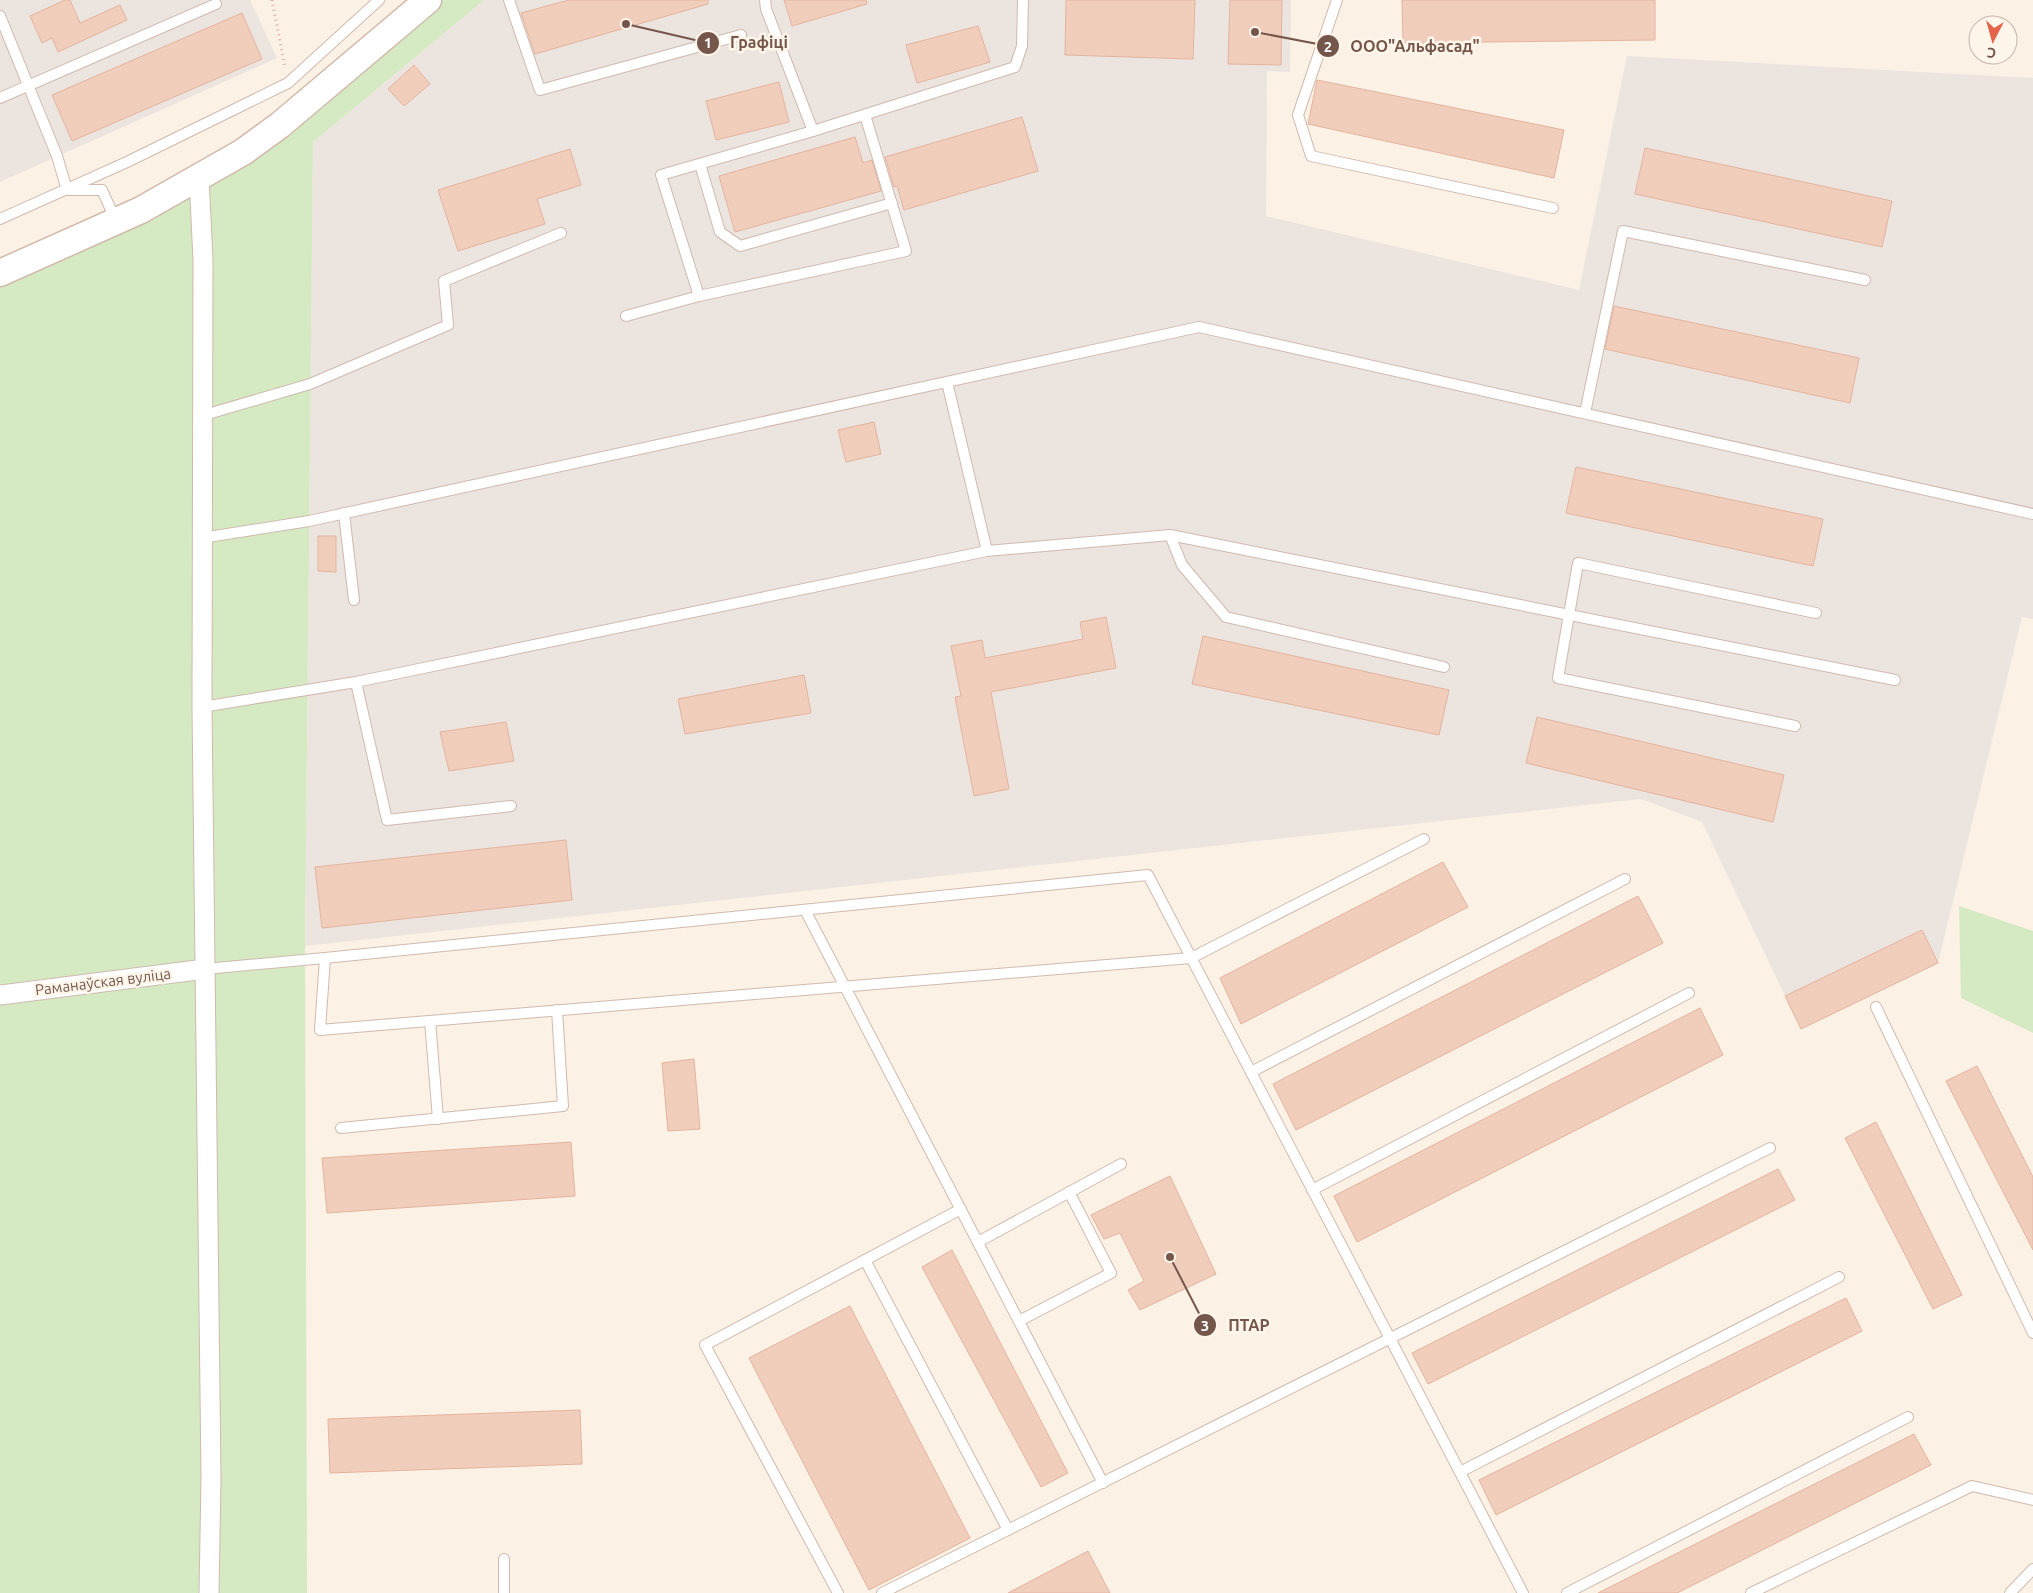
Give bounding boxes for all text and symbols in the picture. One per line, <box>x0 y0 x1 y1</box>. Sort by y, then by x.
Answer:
north arrow <box>1968 15 2018 65</box>
callout: Графіці <box>695 27 798 58</box>
callout: ООО"Альфасад" <box>1315 31 1490 62</box>
text: Графіці <box>730 33 788 51</box>
text: 1 <box>704 34 712 51</box>
text: ООО"Альфасад" <box>1350 37 1480 55</box>
text: 2 <box>1324 38 1332 55</box>
text: С <box>1986 44 1997 61</box>
street label: Раманаўская вуліца <box>34 965 172 998</box>
callout: ПТАР <box>1193 1310 1279 1341</box>
text: ПТАР <box>1228 1316 1270 1334</box>
text: 3 <box>1201 1317 1209 1334</box>

